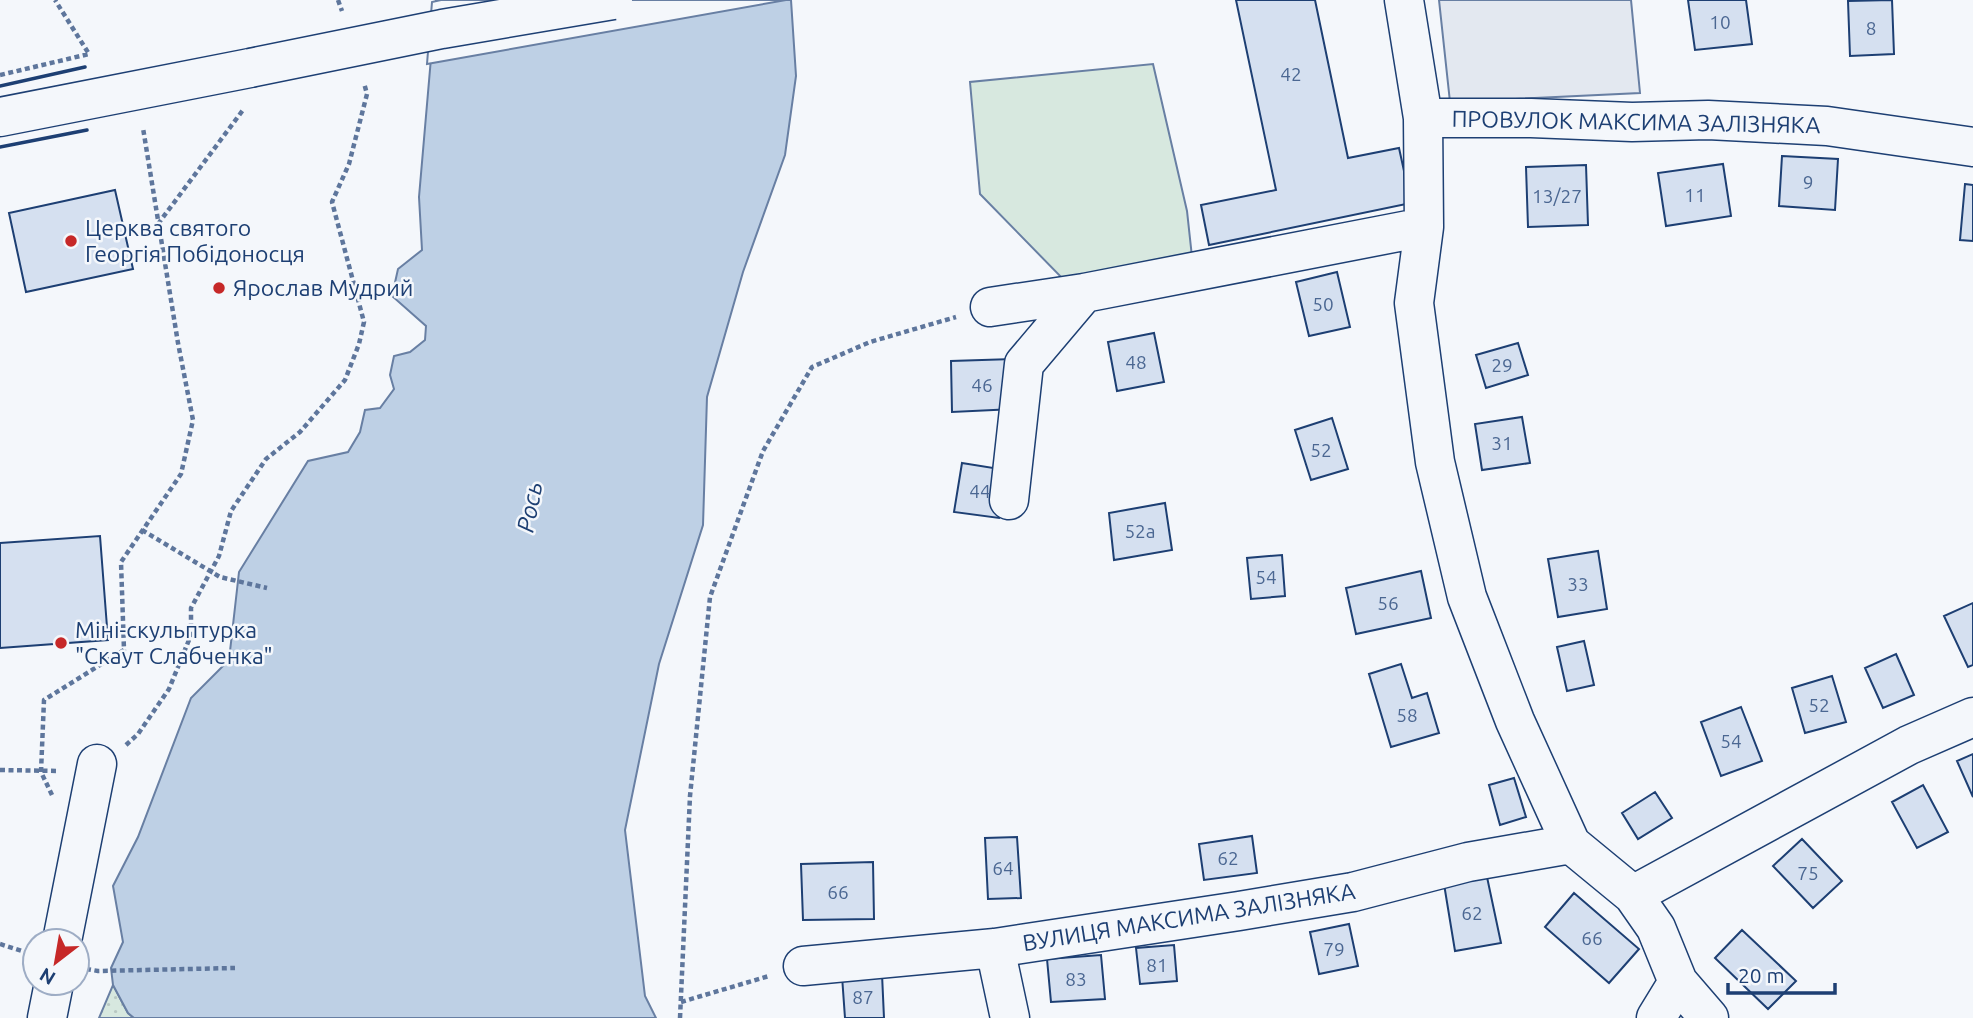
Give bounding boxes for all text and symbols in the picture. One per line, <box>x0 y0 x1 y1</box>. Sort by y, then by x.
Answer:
house number: 10 <box>1709 11 1731 33</box>
house number: 8 <box>1866 17 1876 39</box>
house number: 42 <box>1280 63 1302 85</box>
street label: ПРОВУЛОК МАКСИМА ЗАЛІЗНЯКА <box>1451 106 1821 137</box>
house number: 9 <box>1803 171 1813 193</box>
house number: 11 <box>1684 184 1706 206</box>
house number: 13/27 <box>1532 185 1582 207</box>
place label: Церква святого Георгія Побідоносця <box>85 215 305 266</box>
marker: Церква святого Георгія Побідоносця <box>63 233 79 249</box>
place label: Ярослав Мудрий <box>233 275 413 300</box>
marker: Ярослав Мудрий <box>211 280 227 296</box>
house number: 50 <box>1312 293 1334 315</box>
house number: 48 <box>1125 351 1147 373</box>
house number: 29 <box>1491 354 1513 376</box>
house number: 46 <box>971 374 993 396</box>
house number: 31 <box>1491 432 1513 454</box>
house number: 52 <box>1310 439 1332 461</box>
water label: Рось <box>511 479 548 534</box>
house number: 44 <box>969 480 991 502</box>
house number: 52а <box>1124 520 1156 542</box>
house number: 54 <box>1255 566 1277 588</box>
house number: 33 <box>1567 573 1589 595</box>
house number: 56 <box>1377 592 1399 614</box>
place label: Міні-скульптурка "Скаут Слабченка" <box>75 617 273 668</box>
marker: Міні-скульптурка "Скаут Слабченка" <box>53 635 69 651</box>
house number: 52 <box>1808 694 1830 716</box>
house number: 58 <box>1396 704 1418 726</box>
house number: 54 <box>1720 730 1742 752</box>
house number: 62 <box>1217 847 1239 869</box>
house number: 64 <box>992 857 1014 879</box>
house number: 75 <box>1797 862 1819 884</box>
street label: ВУЛИЦЯ МАКСИМА ЗАЛІЗНЯКА <box>1021 878 1357 955</box>
house number: 66 <box>827 881 849 903</box>
house number: 62 <box>1461 902 1483 924</box>
north arrow <box>21 927 91 997</box>
house number: 66 <box>1581 927 1603 949</box>
house number: 79 <box>1323 938 1345 960</box>
scale bar <box>1728 951 1835 995</box>
house number: 81 <box>1146 954 1168 976</box>
text: N <box>35 963 59 990</box>
text: 20 m <box>1738 963 1785 987</box>
house number: 83 <box>1065 968 1087 990</box>
house number: 87 <box>852 986 874 1008</box>

